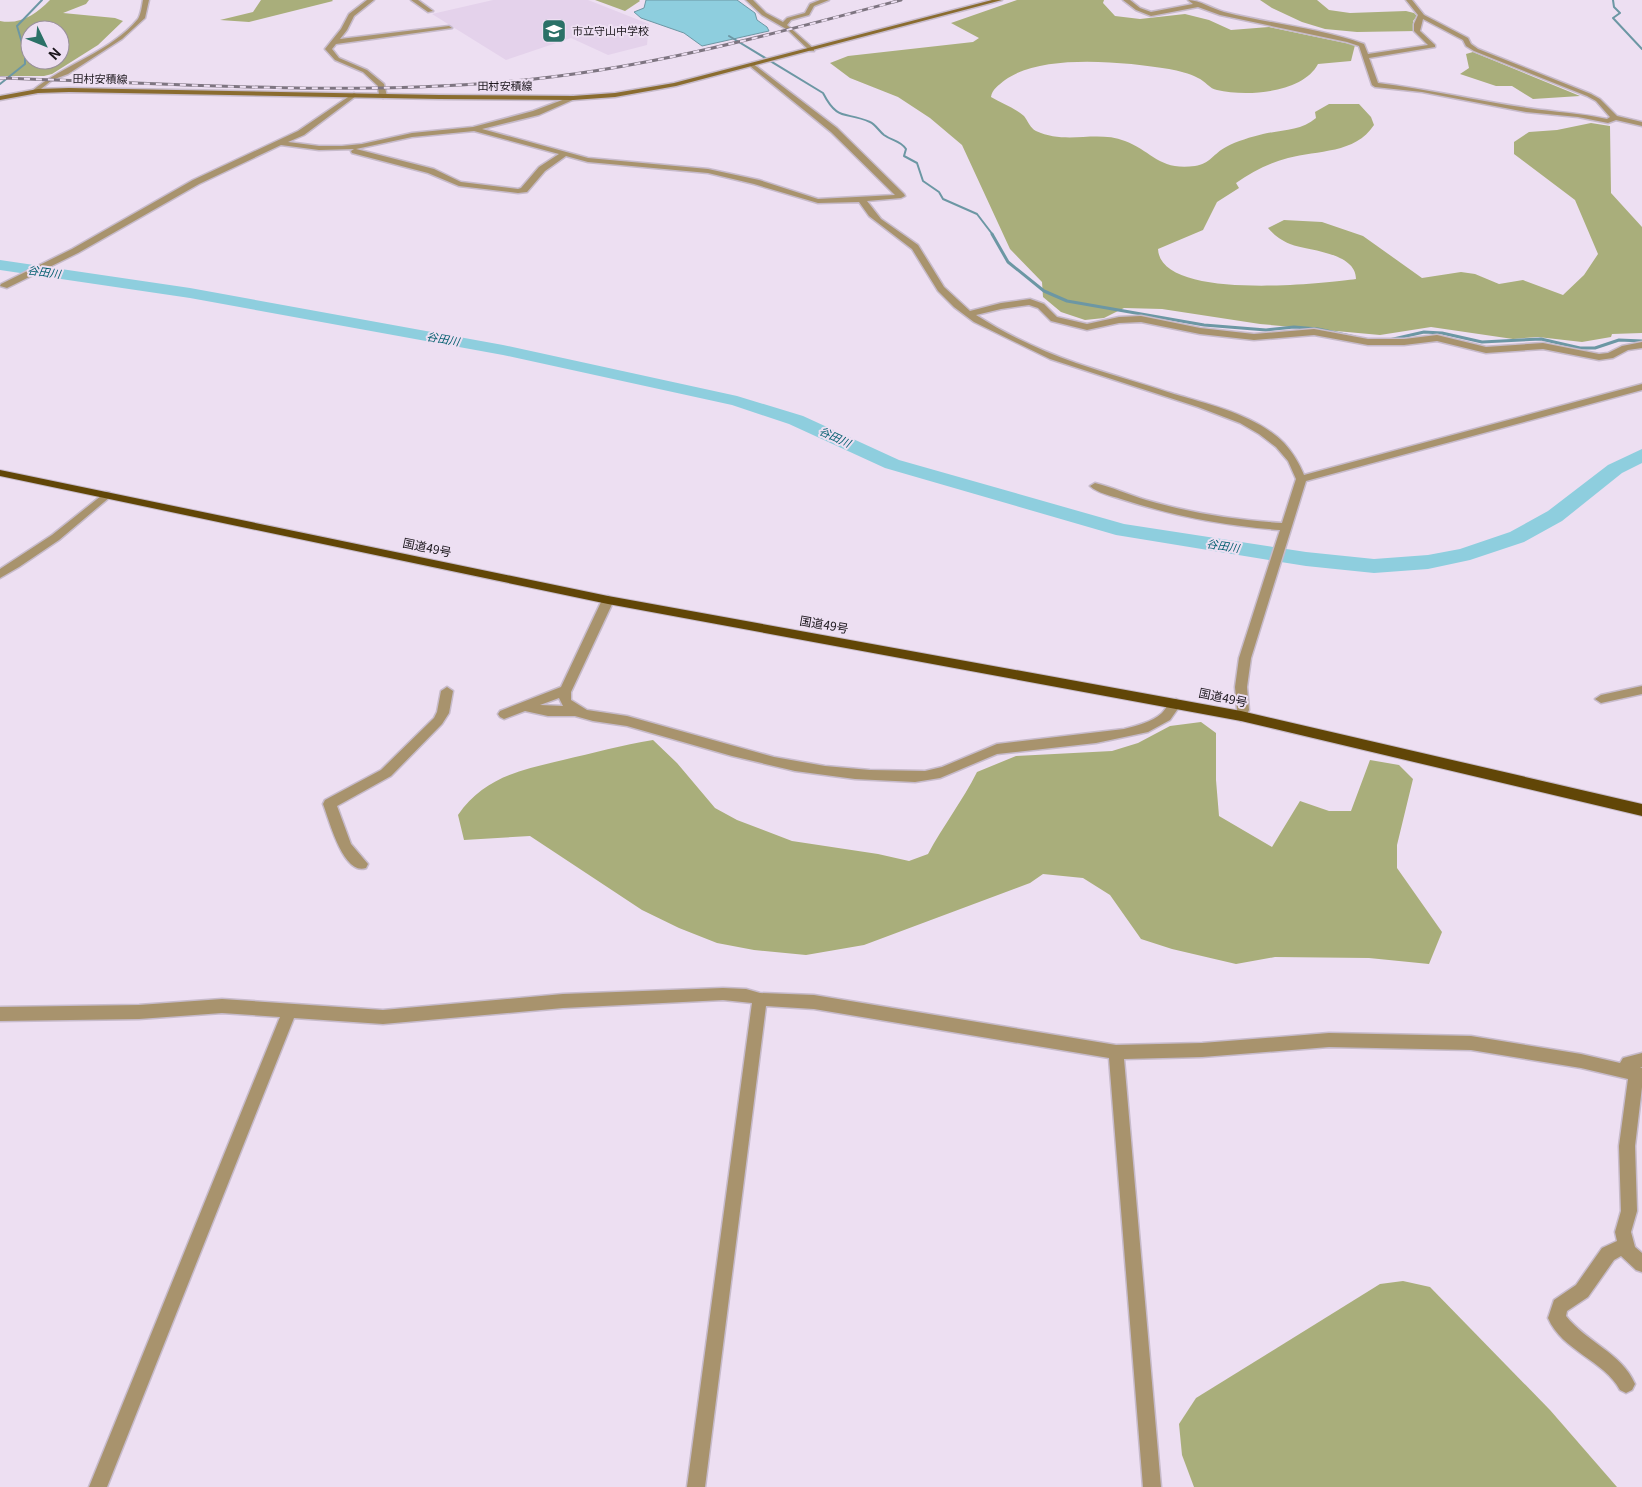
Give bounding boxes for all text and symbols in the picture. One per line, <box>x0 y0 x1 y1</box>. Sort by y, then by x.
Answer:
school or university icon: 市立守山中学校 <box>541 18 567 44</box>
north arrow <box>20 20 70 70</box>
place label: 市立守山中学校 <box>572 22 649 38</box>
text: N <box>44 44 66 65</box>
street label: 田村安積線 <box>72 70 128 86</box>
street label: 田村安積線 <box>478 77 533 93</box>
water label: 谷田川 <box>27 261 63 281</box>
water label: 谷田川 <box>426 327 462 349</box>
water label: 谷田川 <box>817 422 855 451</box>
street label: 国道49号 <box>401 533 453 560</box>
water label: 谷田川 <box>1206 535 1242 556</box>
street label: 国道49号 <box>798 611 850 636</box>
street label: 国道49号 <box>1197 683 1249 710</box>

